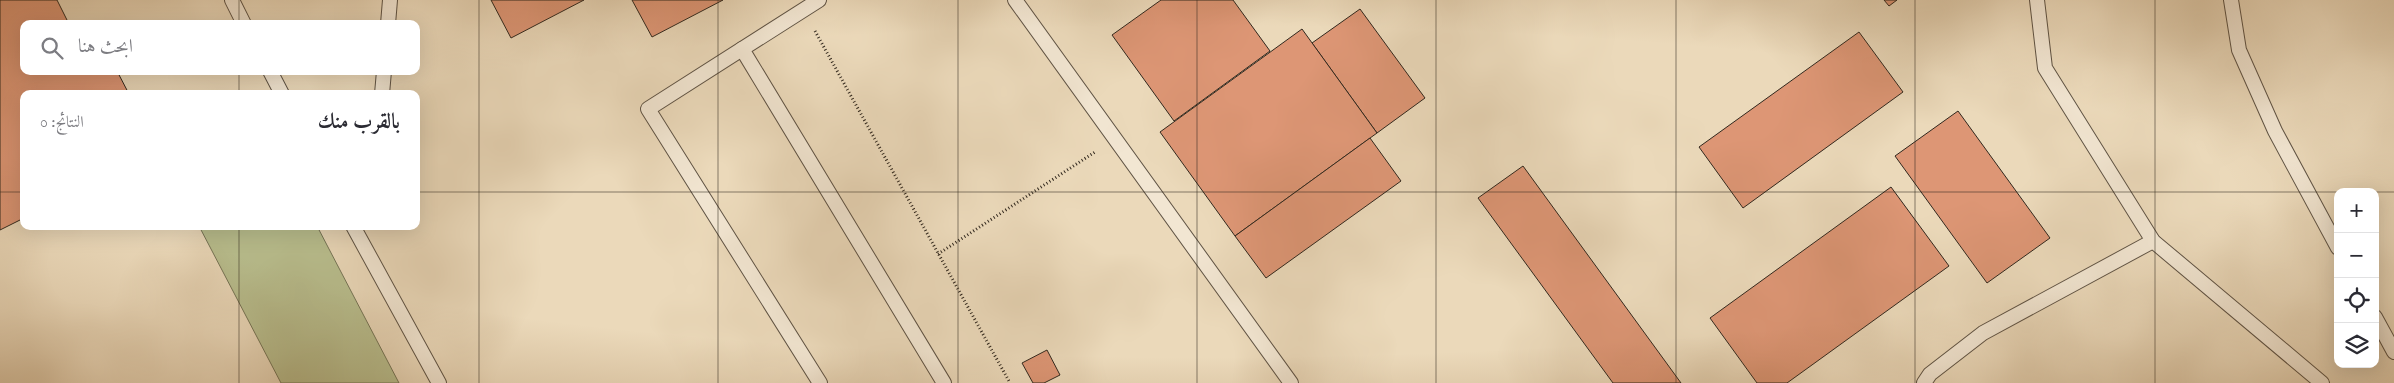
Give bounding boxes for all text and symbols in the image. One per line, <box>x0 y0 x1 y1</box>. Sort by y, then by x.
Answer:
search box <box>20 20 420 75</box>
icon: search <box>38 34 66 62</box>
text: ابحث هنا <box>78 35 133 59</box>
text: بالقرب منك <box>318 109 400 136</box>
text: النتائج: 0 <box>40 113 84 133</box>
map controls <box>2334 188 2379 368</box>
button: + <box>2334 188 2379 233</box>
button: − <box>2334 233 2379 278</box>
button: locate <box>2334 278 2379 323</box>
button: layers <box>2334 323 2379 368</box>

